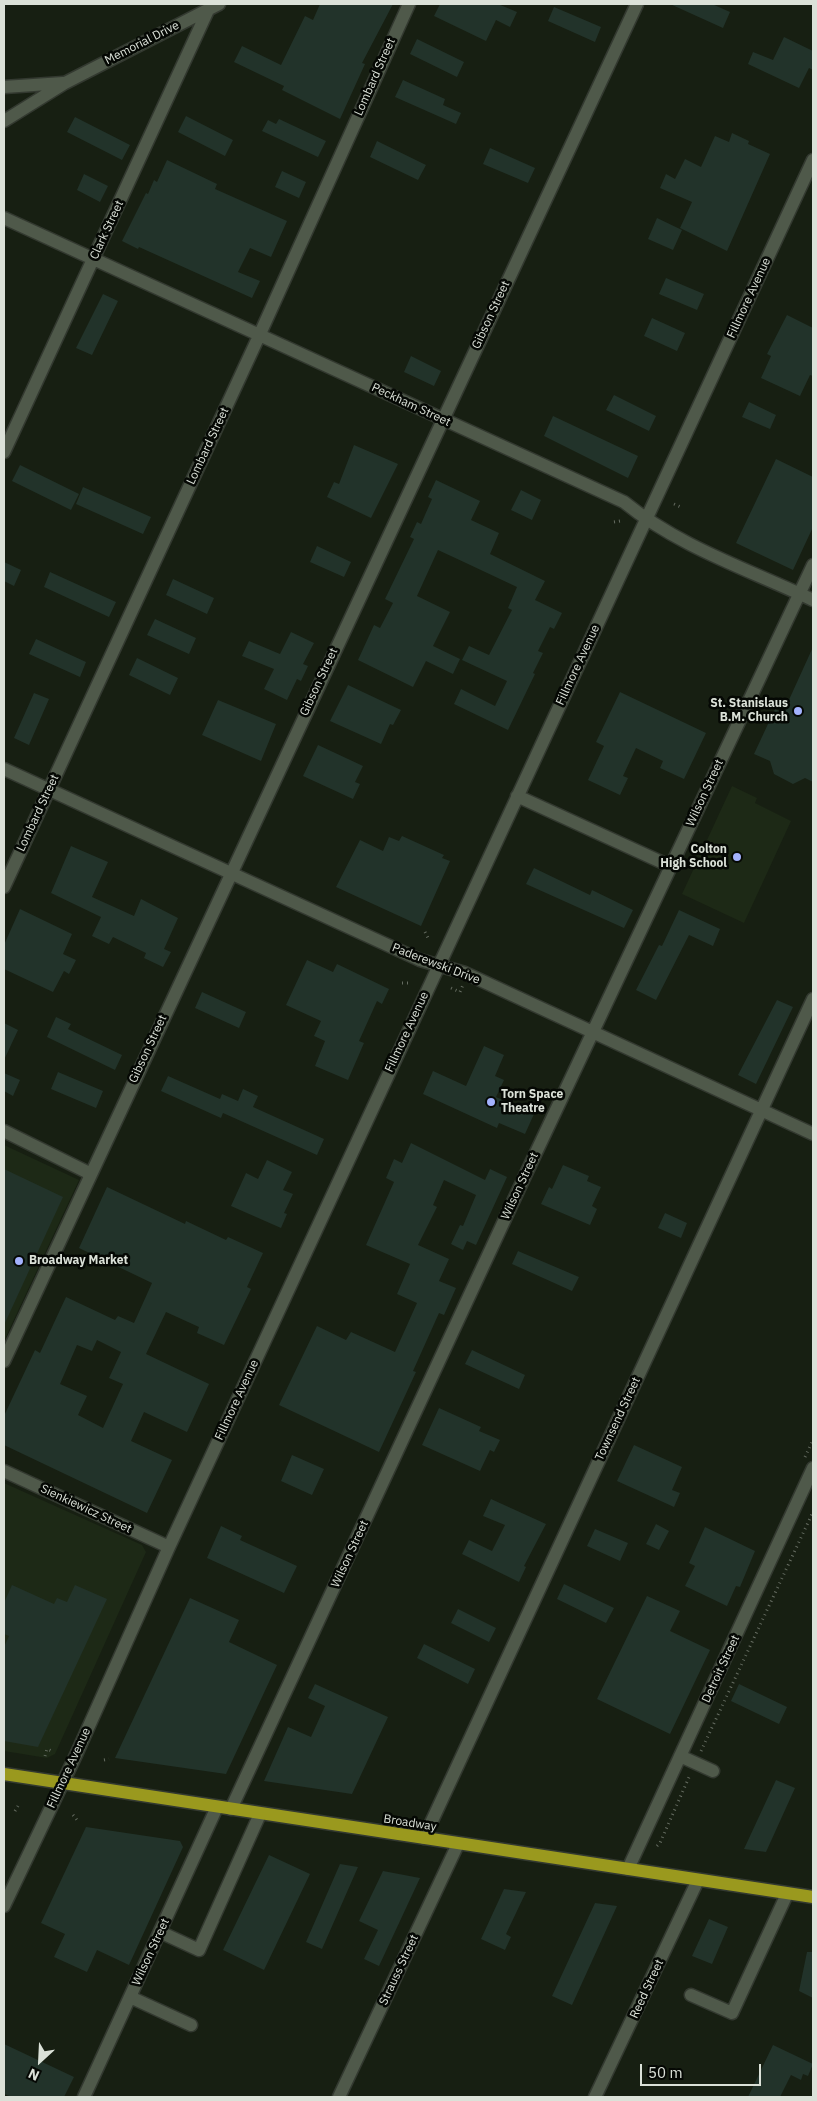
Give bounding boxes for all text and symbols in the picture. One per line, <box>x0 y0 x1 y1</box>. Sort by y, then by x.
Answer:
street label: Memorial Drive <box>103 18 181 68</box>
street label: Lombard Street <box>351 36 399 118</box>
street label: Clark Street <box>87 198 127 262</box>
street label: Fillmore Avenue <box>724 255 774 341</box>
street label: Gibson Street <box>469 279 513 351</box>
street label: Peckham Street <box>369 380 453 430</box>
street label: Lombard Street <box>184 405 232 487</box>
street label: Fillmore Avenue <box>553 622 603 708</box>
street label: Gibson Street <box>297 646 341 718</box>
place label: St. Stanislaus B.M. Church <box>710 697 788 725</box>
marker: St. Stanislaus B.M. Church <box>792 705 804 717</box>
street label: Wilson Street <box>683 757 727 829</box>
street label: Lombard Street <box>14 772 62 854</box>
place label: Colton High School <box>660 843 727 871</box>
marker: Colton High School <box>731 851 743 863</box>
street label: Paderewski Drive <box>390 941 482 987</box>
street label: Fillmore Avenue <box>382 989 432 1075</box>
street label: Gibson Street <box>126 1013 170 1085</box>
place label: Torn Space Theatre <box>501 1088 563 1116</box>
marker: Torn Space Theatre <box>485 1096 497 1108</box>
street label: Wilson Street <box>498 1150 542 1222</box>
place label: Broadway Market <box>29 1254 128 1268</box>
marker: Broadway Market <box>13 1255 25 1267</box>
street label: Fillmore Avenue <box>212 1357 262 1443</box>
street label: Townsend Street <box>592 1375 644 1463</box>
street label: Sienkiewicz Street <box>38 1482 134 1536</box>
street label: Wilson Street <box>328 1518 372 1590</box>
street label: Detroit Street <box>699 1633 743 1705</box>
street label: Fillmore Avenue <box>44 1725 94 1811</box>
street label: Broadway <box>382 1812 438 1834</box>
street label: Wilson Street <box>129 1916 173 1988</box>
street label: Strauss Street <box>376 1932 422 2008</box>
street label: Reed Street <box>627 1957 667 2021</box>
north arrow <box>15 2036 65 2086</box>
scale bar <box>642 2054 763 2086</box>
text: 50 m <box>648 2063 683 2082</box>
text: N <box>25 2064 42 2085</box>

